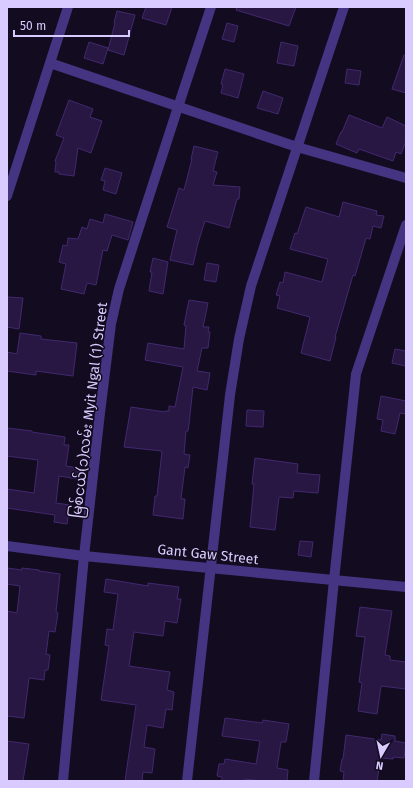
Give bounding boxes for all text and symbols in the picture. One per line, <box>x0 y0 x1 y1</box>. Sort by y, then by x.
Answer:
scale bar <box>14 12 129 38</box>
text: 50 m <box>20 19 46 33</box>
street label: မြစ်ငယ်(၁)လမ်း Myit Ngal (1) Street <box>66 300 114 519</box>
street label: Gant Gaw Street <box>157 541 260 568</box>
north arrow <box>361 736 401 776</box>
text: N <box>375 758 384 772</box>

